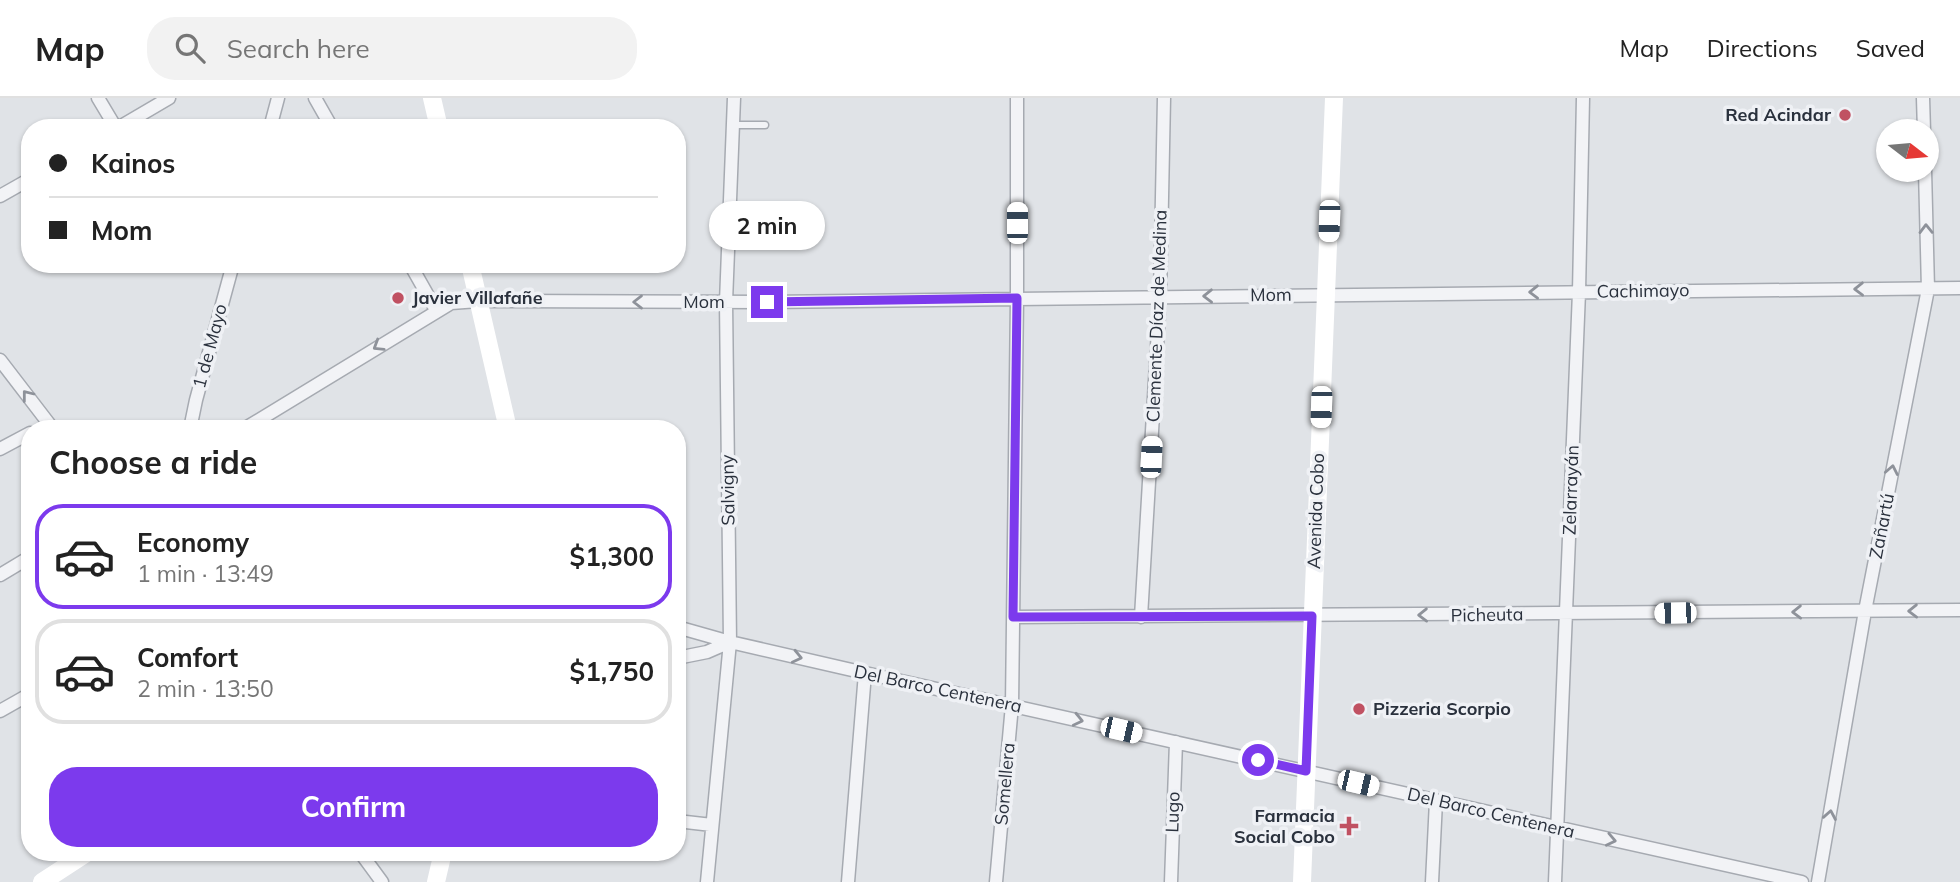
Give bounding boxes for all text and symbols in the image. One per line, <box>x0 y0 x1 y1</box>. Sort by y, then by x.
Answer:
search box <box>147 17 637 80</box>
text: Map <box>35 28 105 69</box>
icon: search <box>171 29 209 67</box>
text: Search here <box>227 32 370 65</box>
text: Map <box>1619 33 1669 63</box>
text: Directions <box>1707 33 1818 63</box>
text: Saved <box>1856 33 1925 63</box>
place label: Red Acindar <box>1725 103 1832 126</box>
marker: Red Acindar <box>1837 107 1853 123</box>
north arrow <box>1876 119 1939 182</box>
map controls <box>1876 119 1939 182</box>
text: Kainos <box>91 147 175 180</box>
callout: 2 min <box>709 200 825 250</box>
car <box>1318 200 1341 242</box>
car <box>1007 202 1028 244</box>
street label: Clemente Díaz de Medina <box>1141 209 1172 423</box>
text: 2 min <box>737 211 797 240</box>
text: Mom <box>91 214 152 247</box>
one-way arrow <box>1918 223 1934 234</box>
street label: Cachimayo <box>1596 278 1690 303</box>
one-way arrow <box>1854 281 1864 297</box>
street label: Mom <box>1250 283 1292 306</box>
one-way arrow <box>1528 285 1539 300</box>
place label: Javier Villafañe <box>412 286 543 309</box>
route end <box>751 286 783 318</box>
one-way arrow <box>1203 288 1213 304</box>
marker: Javier Villafañe <box>390 290 406 306</box>
street label: Mom <box>683 290 725 313</box>
one-way arrow <box>632 294 643 310</box>
street label: 1 de Mayo <box>187 301 232 391</box>
one-way arrow <box>373 338 386 351</box>
car <box>1310 386 1333 428</box>
one-way arrow <box>22 390 35 402</box>
car <box>1140 435 1163 479</box>
text: Choose a ride <box>49 442 257 482</box>
street label: Zelarrayán <box>1557 445 1584 535</box>
street label: Avenida Cobo <box>1302 453 1329 569</box>
street label: Salvigny <box>715 454 740 526</box>
one-way arrow <box>1884 464 1899 476</box>
street label: Zañartú <box>1864 491 1899 561</box>
icon: car <box>53 525 116 588</box>
text: Economy <box>137 526 249 559</box>
text: $1,300 <box>570 540 654 573</box>
text: 1 min · 13:49 <box>137 559 274 588</box>
street label: Picheuta <box>1450 602 1524 627</box>
car <box>1654 602 1697 624</box>
one-way arrow <box>1907 603 1918 618</box>
one-way arrow <box>1791 604 1802 620</box>
one-way arrow <box>1417 607 1427 623</box>
icon: car <box>53 640 116 703</box>
text: Comfort <box>137 641 238 674</box>
one-way arrow <box>791 649 803 663</box>
text: $1,750 <box>570 655 654 688</box>
street label: Del Barco Centenera <box>852 659 1024 718</box>
text: 2 min · 13:50 <box>137 674 274 703</box>
place label: Pizzeria Scorpio <box>1373 697 1511 720</box>
marker: Pizzeria Scorpio <box>1351 701 1367 717</box>
one-way arrow <box>1072 712 1084 726</box>
car <box>1099 715 1144 745</box>
street label: Somellera <box>989 742 1020 826</box>
route start <box>1242 744 1274 776</box>
button: Confirm <box>49 767 658 847</box>
car <box>1336 768 1381 798</box>
street label: Del Barco Centenera <box>1405 782 1577 843</box>
street label: Lugo <box>1160 791 1185 833</box>
place label: Farmacia Social Cobo <box>1234 804 1335 848</box>
one-way arrow <box>1822 809 1837 821</box>
marker: Farmacia Social Cobo <box>1341 818 1357 834</box>
one-way arrow <box>1605 832 1617 846</box>

